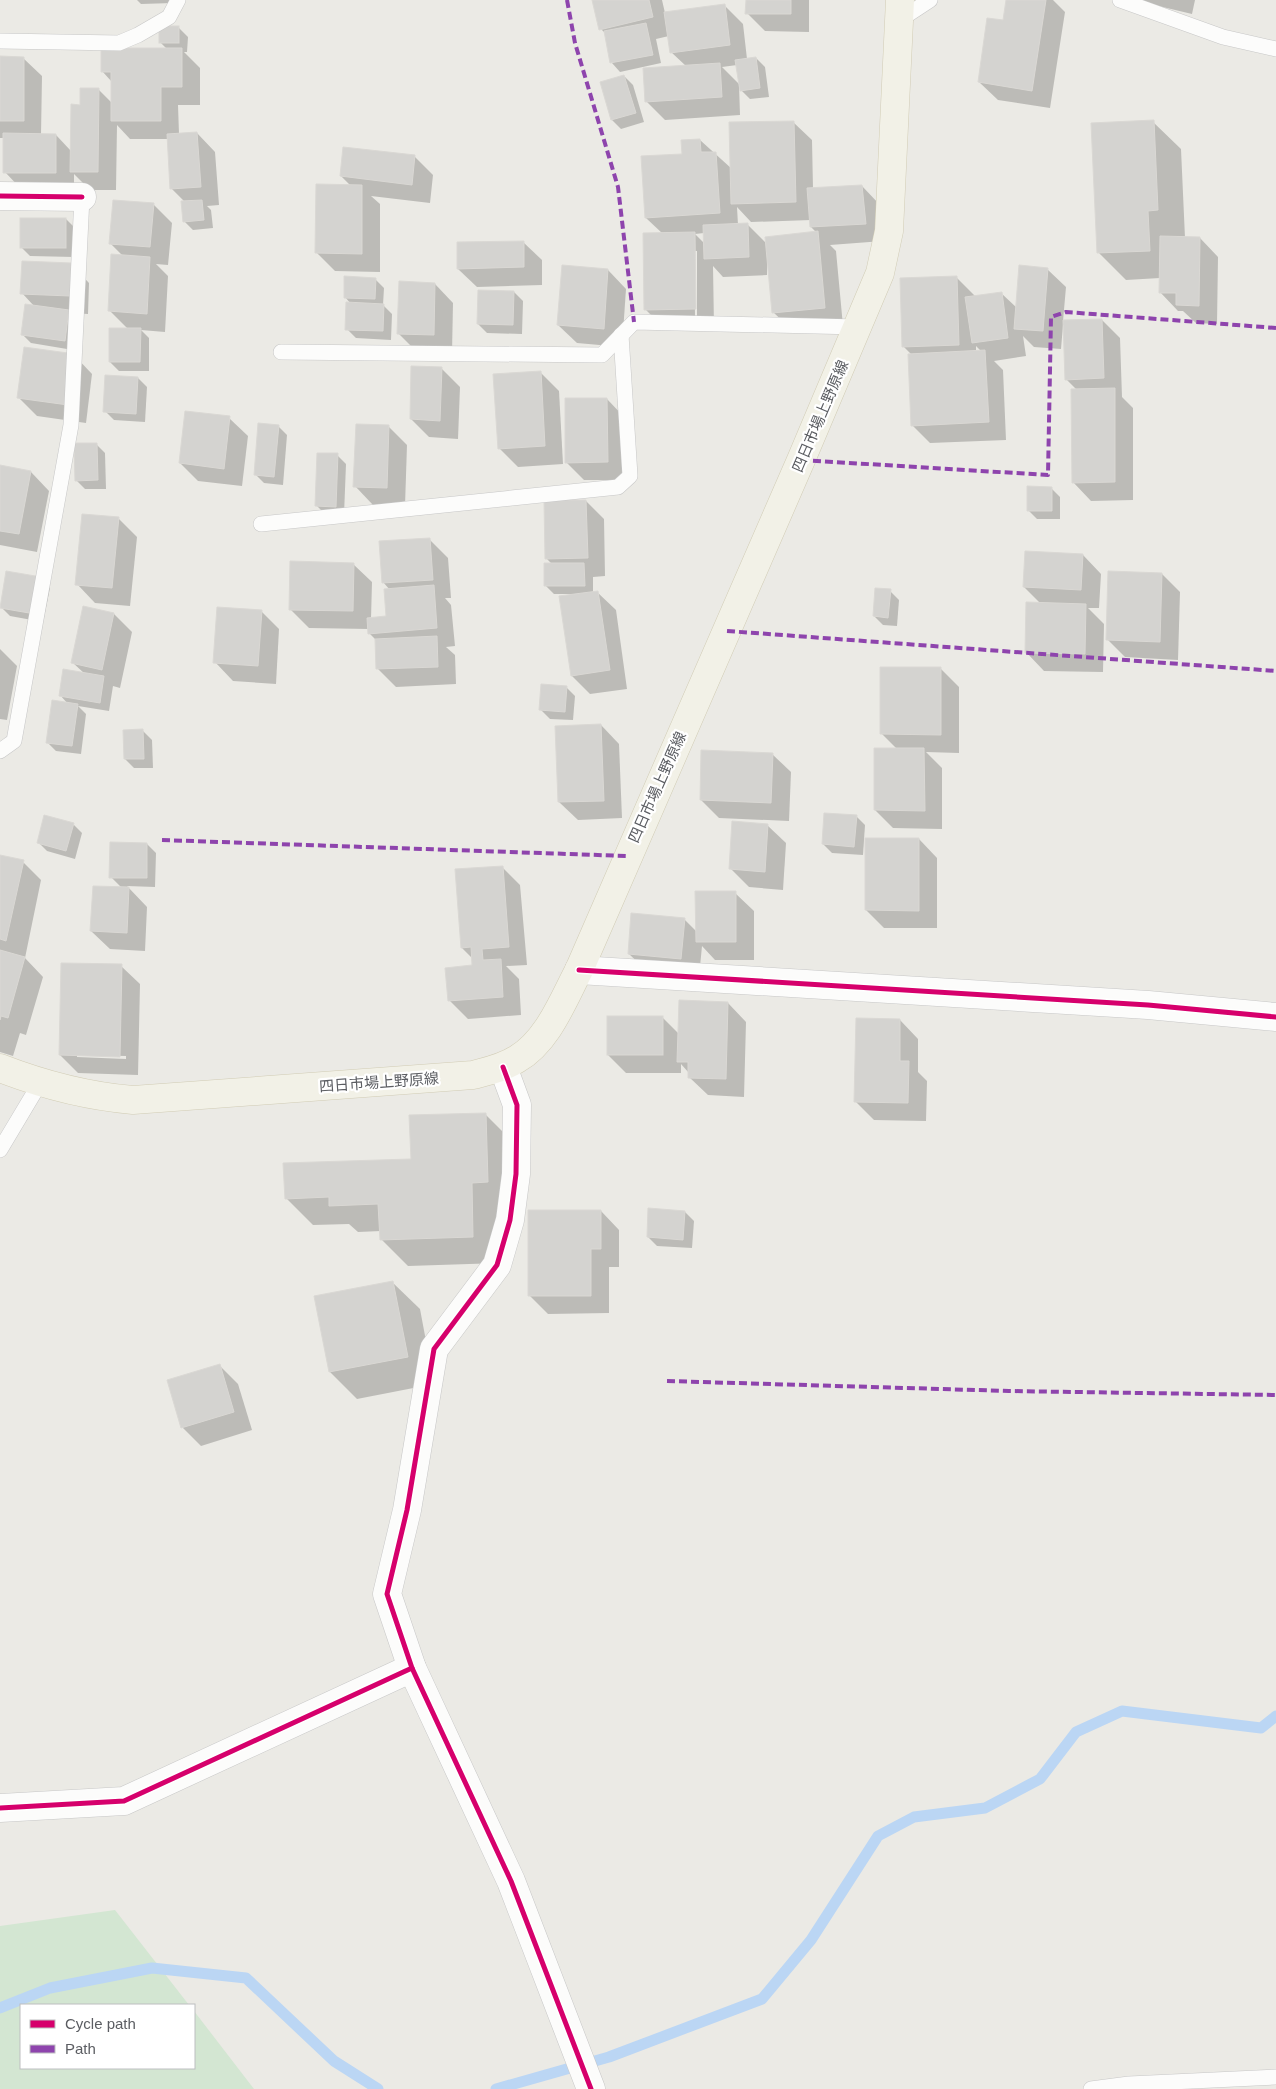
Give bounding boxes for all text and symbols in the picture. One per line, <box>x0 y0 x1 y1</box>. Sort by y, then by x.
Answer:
street label: 四日市場上野原線 <box>789 357 851 475</box>
street label: 四日市場上野原線 <box>625 729 689 845</box>
street label: 四日市場上野原線 <box>319 1069 439 1095</box>
legend <box>20 2004 195 2069</box>
text: Cycle path <box>65 2015 136 2032</box>
text: Path <box>65 2040 96 2057</box>

